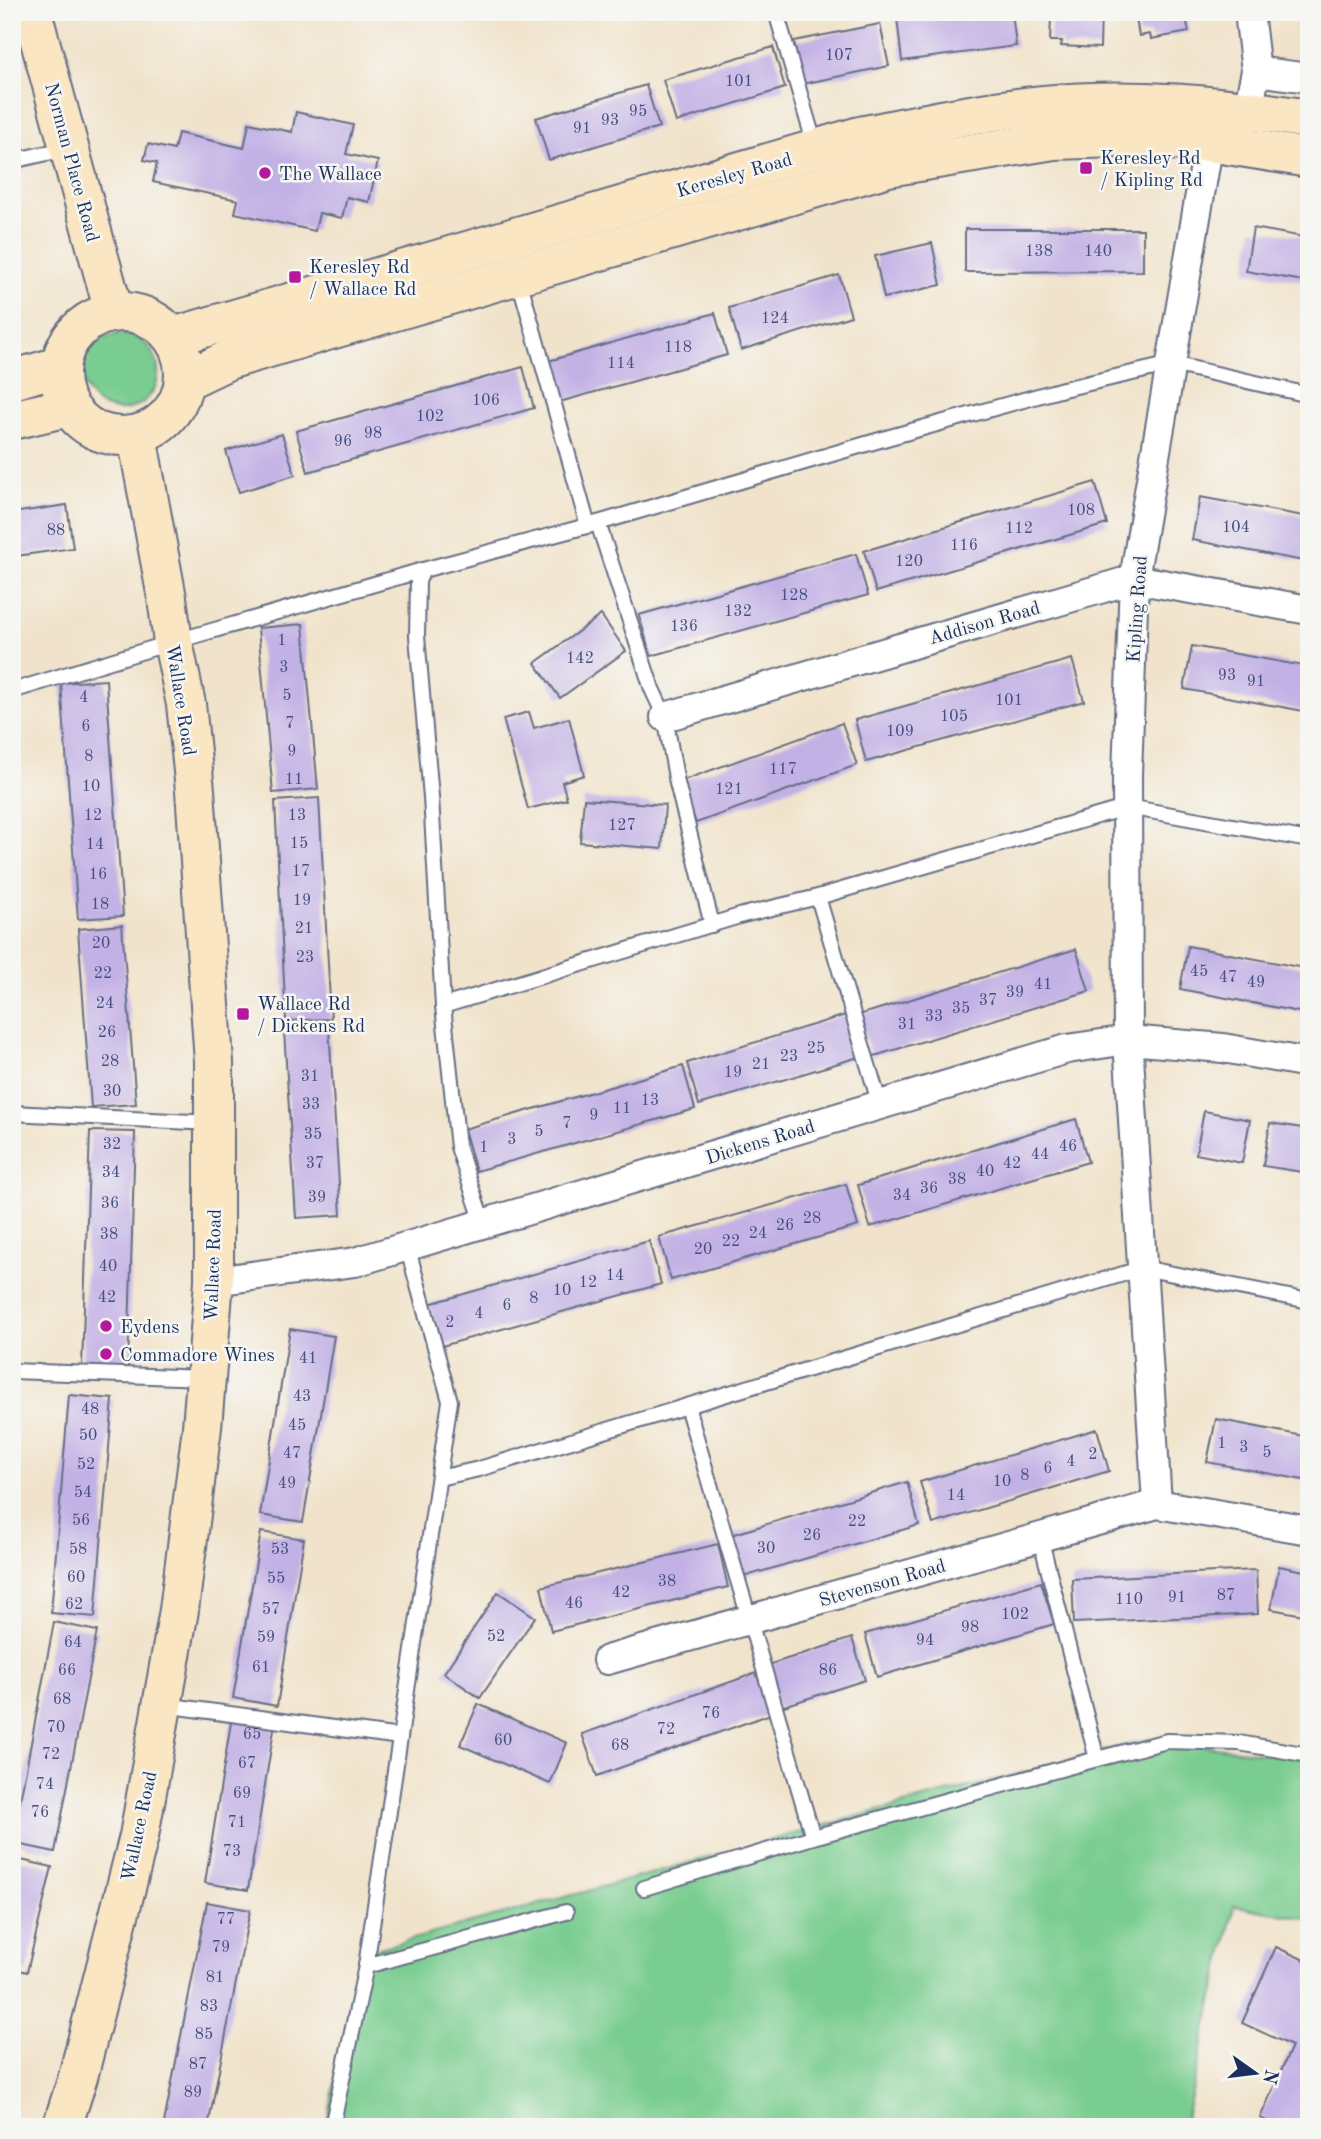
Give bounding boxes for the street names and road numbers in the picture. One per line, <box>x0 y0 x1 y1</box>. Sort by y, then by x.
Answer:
street label: Norman Place Road <box>40 81 101 244</box>
street label: Keresley Road <box>675 151 795 202</box>
street label: Kipling Road <box>1125 555 1152 664</box>
street label: Addison Road <box>927 599 1043 649</box>
street label: Wallace Road <box>161 643 198 758</box>
street label: Dickens Road <box>704 1118 818 1169</box>
street label: Wallace Road <box>203 1208 226 1322</box>
street label: Stevenson Road <box>817 1557 948 1612</box>
street label: Wallace Road <box>119 1769 161 1884</box>

